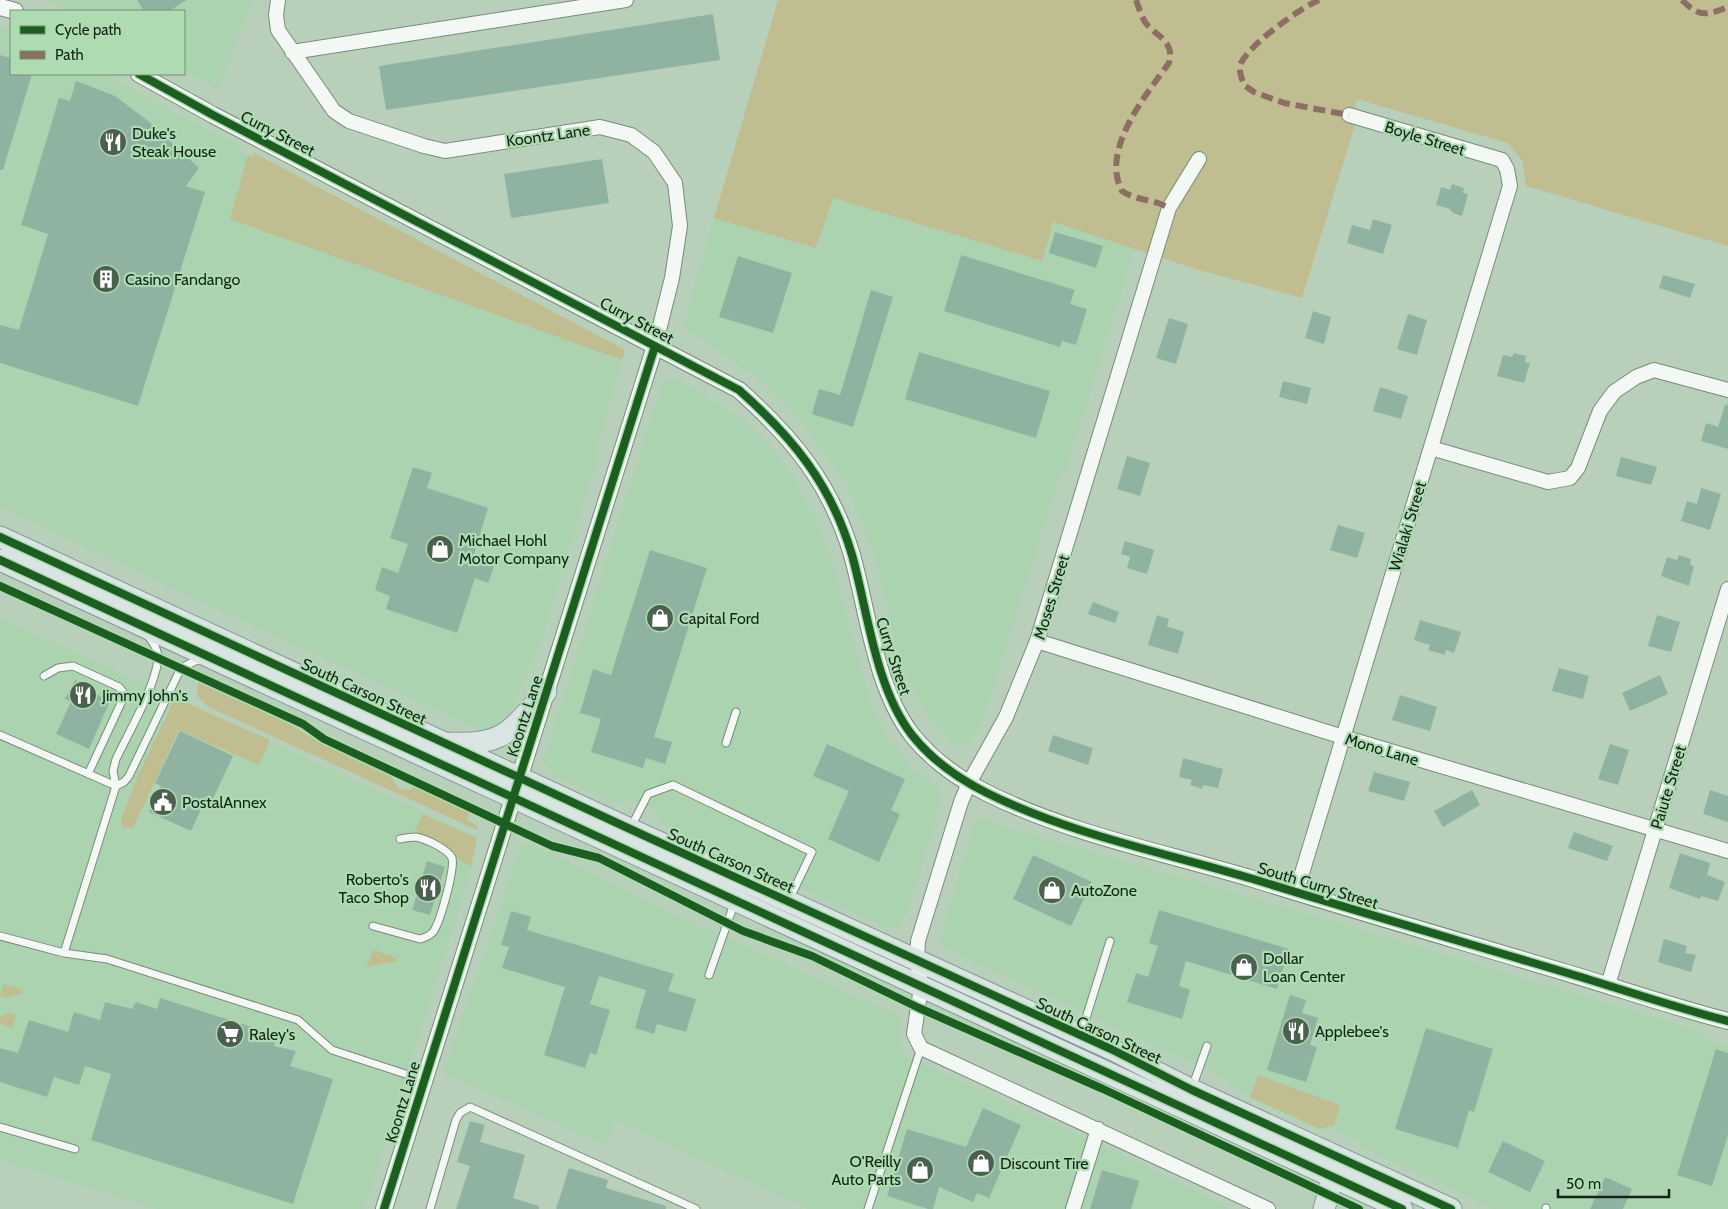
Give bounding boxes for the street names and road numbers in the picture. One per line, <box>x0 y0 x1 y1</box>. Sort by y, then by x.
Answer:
street label: Curry Street <box>237 107 319 161</box>
street label: Boyle Street <box>1382 117 1468 160</box>
street label: Koontz Lane <box>505 120 591 151</box>
street label: Curry Street <box>597 293 677 348</box>
street label: Wialaki Street <box>1385 478 1430 573</box>
street label: Moses Street <box>1030 552 1074 642</box>
street label: Curry Street <box>872 615 915 698</box>
street label: South Carson Street <box>298 654 430 729</box>
street label: Koontz Lane <box>502 673 547 759</box>
street label: Mono Lane <box>1343 729 1421 770</box>
street label: Paiute Street <box>1647 742 1690 831</box>
street label: South Carson Street <box>665 824 797 897</box>
street label: South Curry Street <box>1255 858 1381 913</box>
street label: South Carson Street <box>1033 993 1165 1068</box>
street label: Koontz Lane <box>381 1059 424 1145</box>

